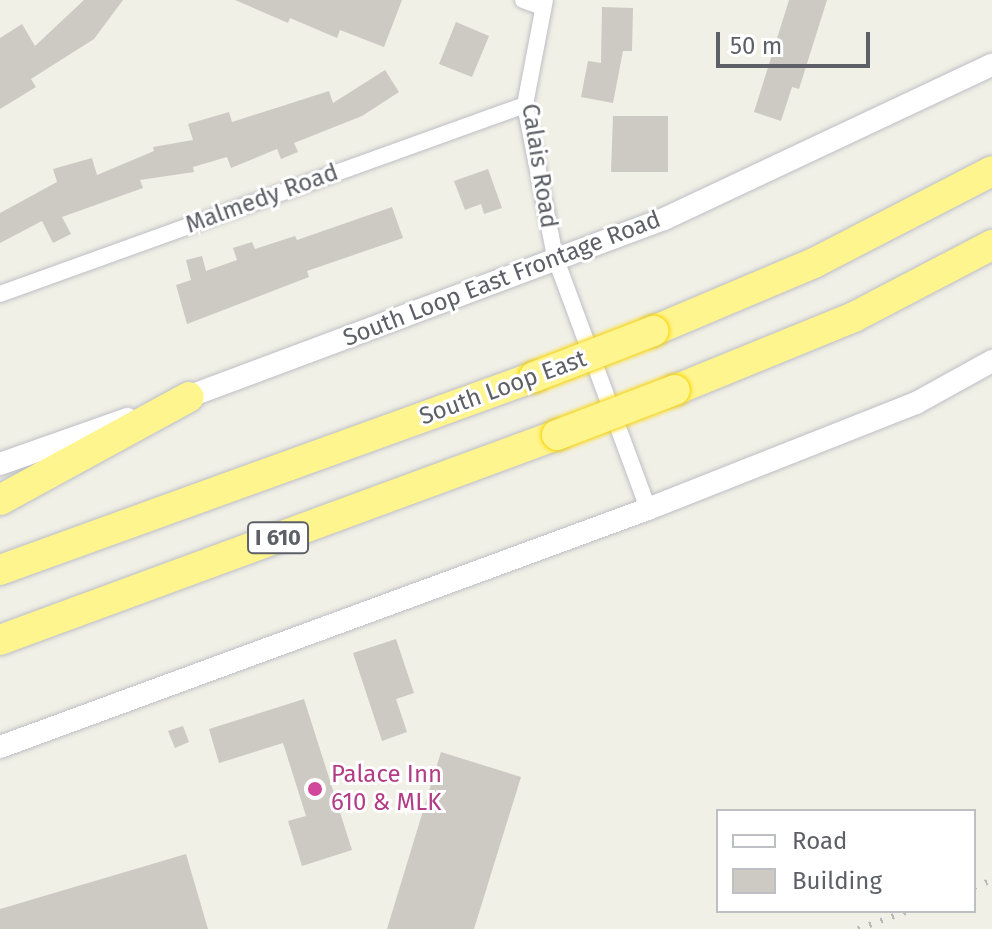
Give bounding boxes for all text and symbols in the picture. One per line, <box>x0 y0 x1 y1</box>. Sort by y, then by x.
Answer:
scale bar <box>720 16 874 66</box>
text: 50 m <box>730 32 782 60</box>
street label: Calais Road <box>515 102 563 230</box>
street label: Malmedy Road <box>182 158 342 240</box>
street label: South Loop East Frontage Road <box>339 205 665 353</box>
street label: South Loop East <box>416 344 590 432</box>
road number: I 610 <box>246 520 310 556</box>
place label: Palace Inn 610 & MLK <box>331 761 442 817</box>
marker: Palace Inn 610 & MLK <box>306 780 324 798</box>
legend <box>716 809 976 913</box>
text: Road <box>792 827 847 855</box>
text: Building <box>792 867 882 895</box>

